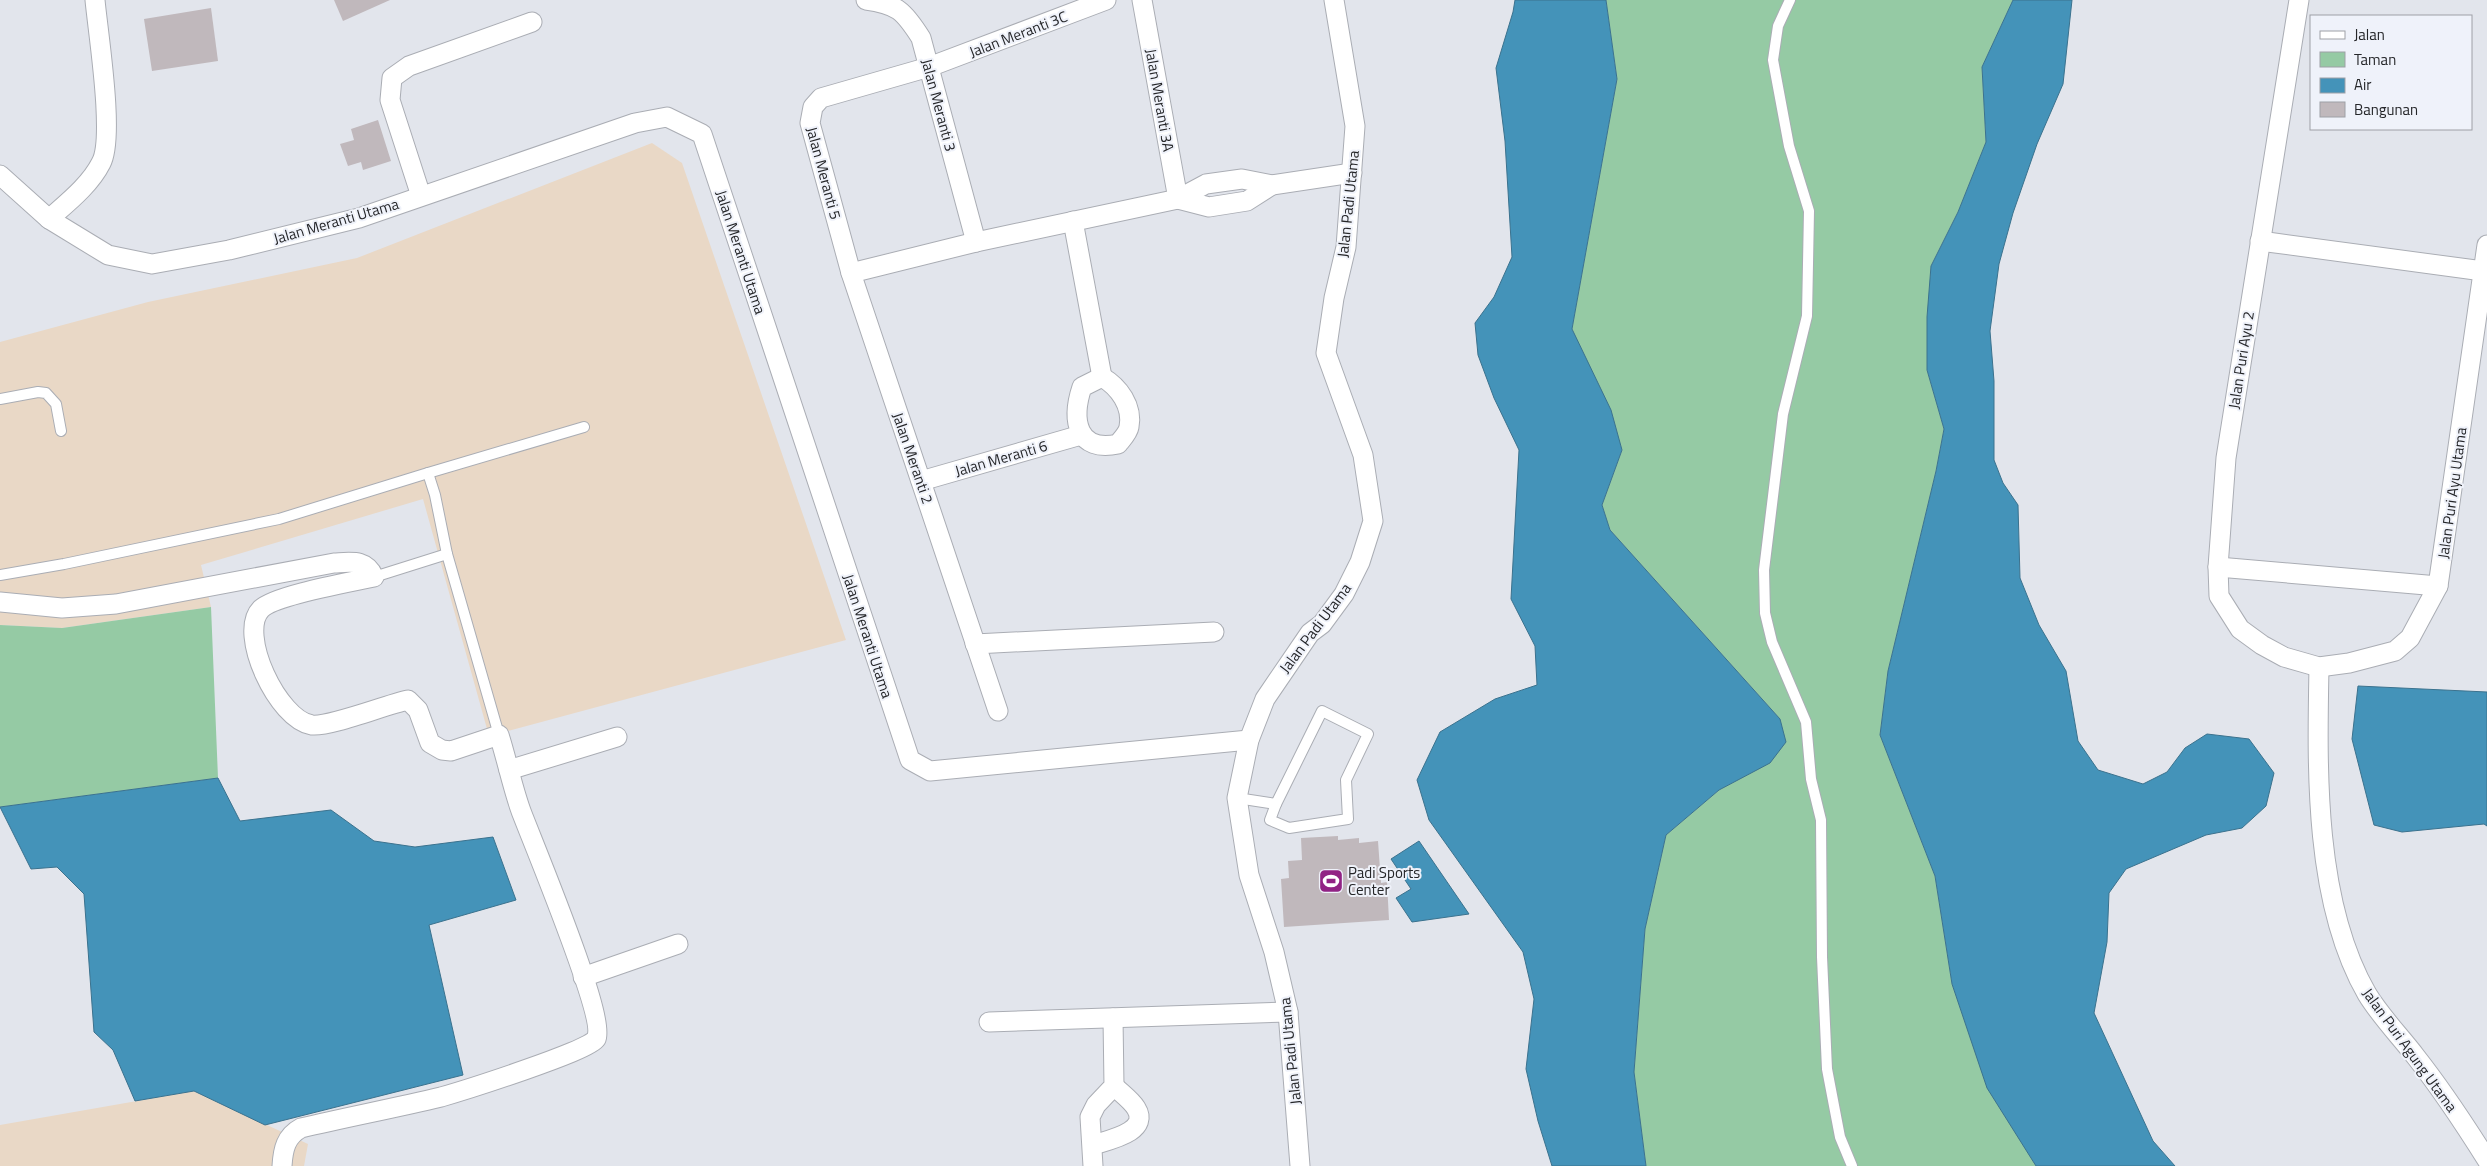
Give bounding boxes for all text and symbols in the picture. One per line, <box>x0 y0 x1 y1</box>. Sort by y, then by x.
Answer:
street label: Jalan Meranti 3C <box>966 5 1070 63</box>
legend <box>2310 15 2472 130</box>
text: Jalan <box>2354 23 2385 46</box>
street label: Jalan Meranti 3A <box>1140 47 1180 153</box>
text: Taman <box>2354 48 2396 71</box>
street label: Jalan Meranti 3 <box>916 56 962 154</box>
text: Air <box>2354 73 2371 96</box>
text: Bangunan <box>2354 98 2418 121</box>
street label: Jalan Meranti 5 <box>801 124 847 222</box>
street label: Jalan Padi Utama <box>1331 149 1365 259</box>
street label: Jalan Meranti Utama <box>710 187 772 318</box>
street label: Jalan Meranti Utama <box>271 192 402 250</box>
street label: Jalan Puri Ayu 2 <box>2222 310 2260 410</box>
street label: Jalan Meranti 2 <box>887 409 939 507</box>
street label: Jalan Puri Ayu Utama <box>2431 425 2473 560</box>
street label: Jalan Meranti 6 <box>952 434 1050 482</box>
street label: Jalan Meranti Utama <box>837 571 899 702</box>
street label: Jalan Padi Utama <box>1273 578 1357 678</box>
place label: Padi Sports Center <box>1348 861 1420 901</box>
sports icon: Padi Sports Center <box>1318 868 1344 894</box>
street label: Jalan Puri Agung Utama <box>2357 983 2463 1117</box>
street label: Jalan Padi Utama <box>1273 996 1307 1106</box>

